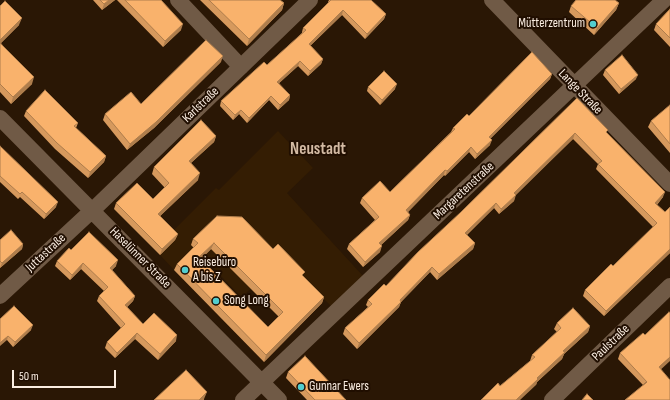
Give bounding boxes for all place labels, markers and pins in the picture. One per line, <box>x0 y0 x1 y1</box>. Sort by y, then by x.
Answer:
place label: Mütterzentrum <box>518 16 585 32</box>
marker: Mütterzentrum <box>588 19 598 29</box>
place label: Reisebüro A bis Z <box>193 255 236 286</box>
marker: Reisebüro A bis Z <box>180 265 190 275</box>
place label: Song Long <box>224 293 269 309</box>
marker: Song Long <box>211 296 221 306</box>
place label: Gunnar Ewers <box>309 379 369 395</box>
marker: Gunnar Ewers <box>296 382 306 392</box>

